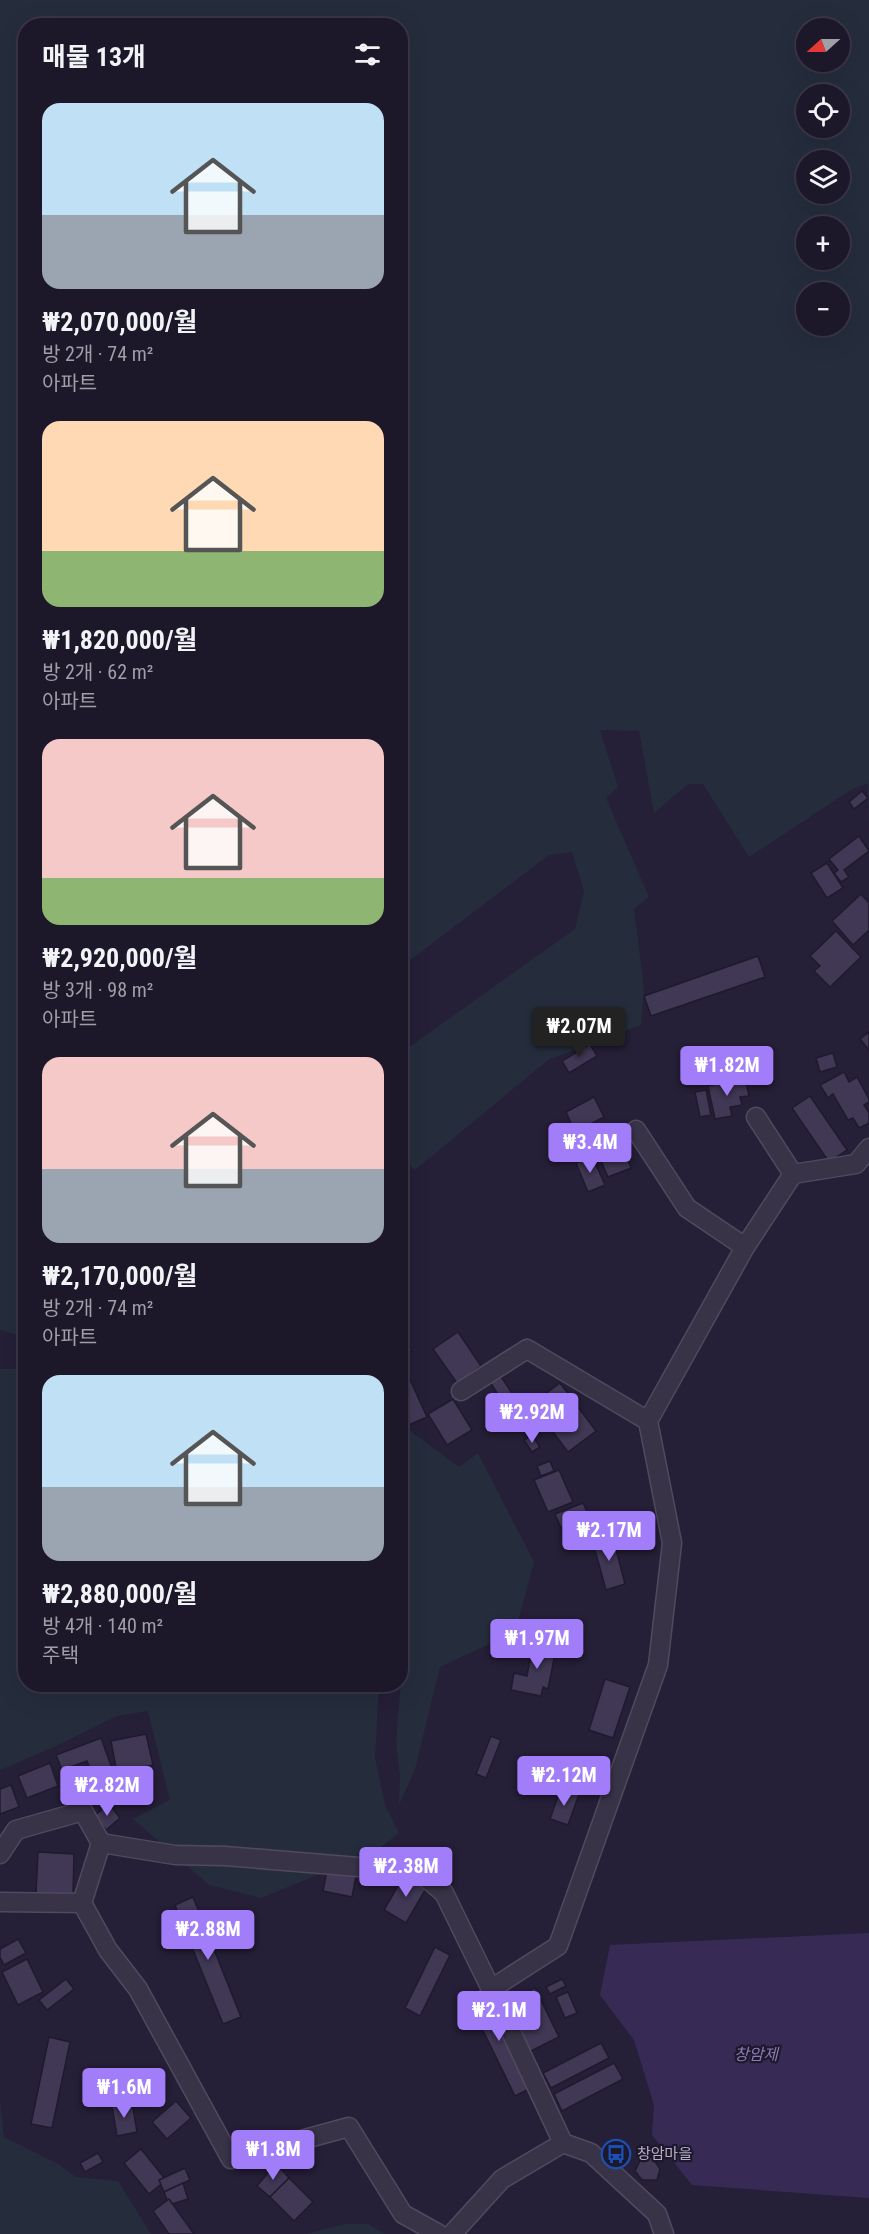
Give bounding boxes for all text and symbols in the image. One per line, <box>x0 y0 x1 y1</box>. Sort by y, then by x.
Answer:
north arrow <box>796 18 850 72</box>
map controls <box>796 18 850 336</box>
icon: filters <box>351 38 384 71</box>
text: 매물 13개 <box>42 42 146 72</box>
button: locate <box>796 84 850 138</box>
icon: home <box>159 142 267 250</box>
button: layers <box>796 150 850 204</box>
button: + <box>796 216 850 270</box>
button: − <box>796 282 850 336</box>
text: ₩2,070,000/월 <box>42 307 198 337</box>
text: 방 2개 · 74 m² <box>42 342 153 366</box>
text: 아파트 <box>42 371 97 395</box>
icon: home <box>159 460 267 568</box>
text: ₩1,820,000/월 <box>42 625 198 655</box>
text: 방 2개 · 62 m² <box>42 660 153 684</box>
text: 아파트 <box>42 689 97 713</box>
icon: home <box>159 778 267 886</box>
text: ₩2,920,000/월 <box>42 943 198 973</box>
text: 방 3개 · 98 m² <box>42 978 153 1002</box>
text: 아파트 <box>42 1007 97 1031</box>
pin: ₩2.07M <box>530 1007 628 1058</box>
text: ₩2.07M <box>546 1014 612 1038</box>
pin: ₩1.82M <box>678 1046 776 1097</box>
text: ₩1.82M <box>694 1053 760 1077</box>
icon: home <box>159 1096 267 1204</box>
pin: ₩3.4M <box>548 1123 632 1174</box>
text: ₩3.4M <box>562 1130 618 1154</box>
text: ₩2,170,000/월 <box>42 1261 198 1291</box>
text: 방 2개 · 74 m² <box>42 1296 153 1320</box>
text: 아파트 <box>42 1325 97 1349</box>
pin: ₩2.92M <box>483 1393 581 1444</box>
text: ₩2.92M <box>499 1400 565 1424</box>
icon: home <box>159 1414 267 1522</box>
pin: ₩2.17M <box>560 1511 658 1562</box>
text: ₩2.17M <box>576 1518 642 1542</box>
text: ₩2,880,000/월 <box>42 1579 198 1609</box>
text: 방 4개 · 140 m² <box>42 1614 163 1638</box>
pin: ₩1.97M <box>488 1619 586 1670</box>
text: ₩1.97M <box>504 1626 570 1650</box>
text: 주택 <box>42 1643 79 1667</box>
pin: ₩2.12M <box>515 1756 613 1807</box>
text: ₩2.12M <box>531 1763 597 1787</box>
pin: ₩2.82M <box>58 1766 156 1817</box>
text: ₩2.82M <box>74 1773 140 1797</box>
pin: ₩2.38M <box>357 1847 455 1898</box>
text: ₩2.38M <box>373 1854 439 1878</box>
pin: ₩2.88M <box>159 1910 257 1961</box>
text: ₩2.88M <box>175 1917 241 1941</box>
pin: ₩2.1M <box>457 1991 541 2042</box>
text: ₩2.1M <box>471 1998 527 2022</box>
water label: 창암제 <box>734 2045 780 2064</box>
pin: ₩1.6M <box>82 2068 166 2119</box>
text: ₩1.6M <box>96 2075 152 2099</box>
pin: ₩1.8M <box>231 2130 315 2181</box>
text: ₩1.8M <box>245 2137 301 2161</box>
bus stop icon: 창암마을 <box>600 2138 632 2170</box>
place label: 창암마을 <box>637 2145 692 2163</box>

